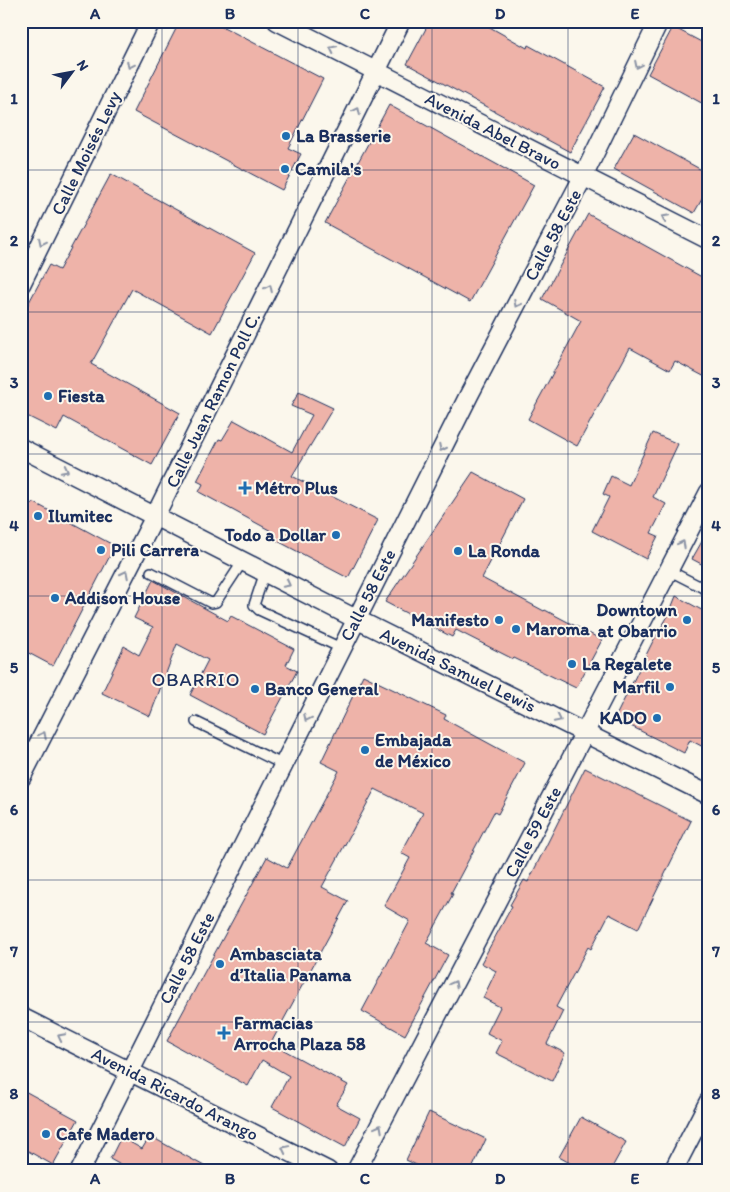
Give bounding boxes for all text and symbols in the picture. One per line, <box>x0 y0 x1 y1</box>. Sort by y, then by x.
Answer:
text: A <box>89 4 101 23</box>
text: B <box>225 4 236 23</box>
text: C <box>360 4 371 23</box>
text: D <box>495 4 506 23</box>
text: E <box>631 4 640 23</box>
one-way arrow <box>329 45 338 55</box>
north arrow <box>48 48 98 98</box>
text: N <box>73 57 92 74</box>
one-way arrow <box>126 60 136 69</box>
one-way arrow <box>634 60 644 69</box>
street label: Calle Moisés Levy <box>46 87 126 219</box>
street label: Avenida Abel Bravo <box>421 87 565 175</box>
text: 1 <box>10 89 18 108</box>
text: 1 <box>712 89 720 108</box>
one-way arrow <box>350 108 360 117</box>
place label: La Brasserie <box>296 125 391 147</box>
marker: La Brasserie <box>280 130 292 142</box>
place label: Camila's <box>295 158 362 180</box>
marker: Camila's <box>279 163 291 175</box>
street label: Calle 58 Este <box>520 186 586 284</box>
one-way arrow <box>661 214 670 224</box>
text: 2 <box>10 231 19 250</box>
text: 2 <box>712 231 721 250</box>
one-way arrow <box>38 237 48 246</box>
one-way arrow <box>262 284 273 293</box>
one-way arrow <box>513 298 523 307</box>
street label: Calle Juan Ramon Poll C. <box>161 309 265 491</box>
text: 3 <box>10 373 19 392</box>
text: 3 <box>712 373 721 392</box>
place label: Fiesta <box>58 385 105 407</box>
marker: Fiesta <box>42 390 54 402</box>
one-way arrow <box>438 443 449 452</box>
one-way arrow <box>60 464 69 474</box>
place label: Métro Plus <box>255 477 338 499</box>
marker: Métro Plus <box>239 482 251 494</box>
place label: Ilumitec <box>48 505 113 527</box>
marker: Ilumitec <box>32 510 44 522</box>
text: 4 <box>9 516 19 535</box>
text: 4 <box>711 516 721 535</box>
place label: Todo a Dollar <box>224 524 327 546</box>
marker: Todo a Dollar <box>330 529 342 541</box>
place label: Pili Carrera <box>111 539 199 561</box>
place label: La Ronda <box>468 540 541 562</box>
one-way arrow <box>676 540 686 549</box>
marker: Pili Carrera <box>95 544 107 556</box>
street label: Calle 58 Este <box>335 545 401 645</box>
marker: La Ronda <box>452 545 464 557</box>
one-way arrow <box>119 571 129 580</box>
one-way arrow <box>282 578 291 588</box>
place label: Addison House <box>64 587 181 609</box>
marker: Addison House <box>49 592 61 604</box>
place label: Downtown at Obarrio <box>596 599 677 642</box>
place label: Manifesto <box>411 609 489 631</box>
marker: Manifesto <box>493 614 505 626</box>
marker: Downtown at Obarrio <box>681 614 693 626</box>
place label: Maroma <box>526 618 590 640</box>
street label: Avenida Samuel Lewis <box>377 623 539 717</box>
marker: Maroma <box>510 623 522 635</box>
place label: La Regalete <box>582 653 672 675</box>
text: 5 <box>10 658 19 677</box>
marker: La Regalete <box>566 658 578 670</box>
text: 5 <box>712 658 721 677</box>
district label: OBARRIO <box>152 668 240 691</box>
place label: Marfil <box>613 676 661 698</box>
place label: Banco General <box>265 678 379 700</box>
marker: Marfil <box>664 681 676 693</box>
marker: Banco General <box>249 683 261 695</box>
place label: KADO <box>600 707 647 729</box>
marker: KADO <box>651 712 663 724</box>
one-way arrow <box>303 713 313 722</box>
one-way arrow <box>553 713 562 723</box>
place label: Embajada de México <box>375 729 452 772</box>
one-way arrow <box>37 731 47 740</box>
marker: Embajada de México <box>359 744 371 756</box>
street label: Calle 59 Este <box>500 783 566 881</box>
text: 6 <box>10 800 19 819</box>
text: 6 <box>712 800 721 819</box>
street label: Calle 58 Este <box>154 908 220 1008</box>
text: 7 <box>9 942 18 961</box>
text: 7 <box>711 942 720 961</box>
place label: Ambasciata d’Italia Panama <box>229 943 352 986</box>
marker: Ambasciata d’Italia Panama <box>214 958 226 970</box>
one-way arrow <box>448 980 458 989</box>
place label: Farmacias Arrocha Plaza 58 <box>233 1012 366 1055</box>
marker: Farmacias Arrocha Plaza 58 <box>218 1027 230 1039</box>
one-way arrow <box>58 1033 67 1043</box>
street label: Avenida Ricardo Arango <box>88 1042 262 1146</box>
text: 8 <box>10 1084 19 1103</box>
text: 8 <box>712 1084 721 1103</box>
place label: Cafe Madero <box>56 1123 155 1145</box>
one-way arrow <box>373 1124 383 1133</box>
marker: Cafe Madero <box>40 1128 52 1140</box>
one-way arrow <box>281 1145 290 1155</box>
text: A <box>89 1169 101 1188</box>
text: B <box>225 1169 236 1188</box>
text: C <box>360 1169 371 1188</box>
text: D <box>495 1169 506 1188</box>
text: E <box>631 1169 640 1188</box>

